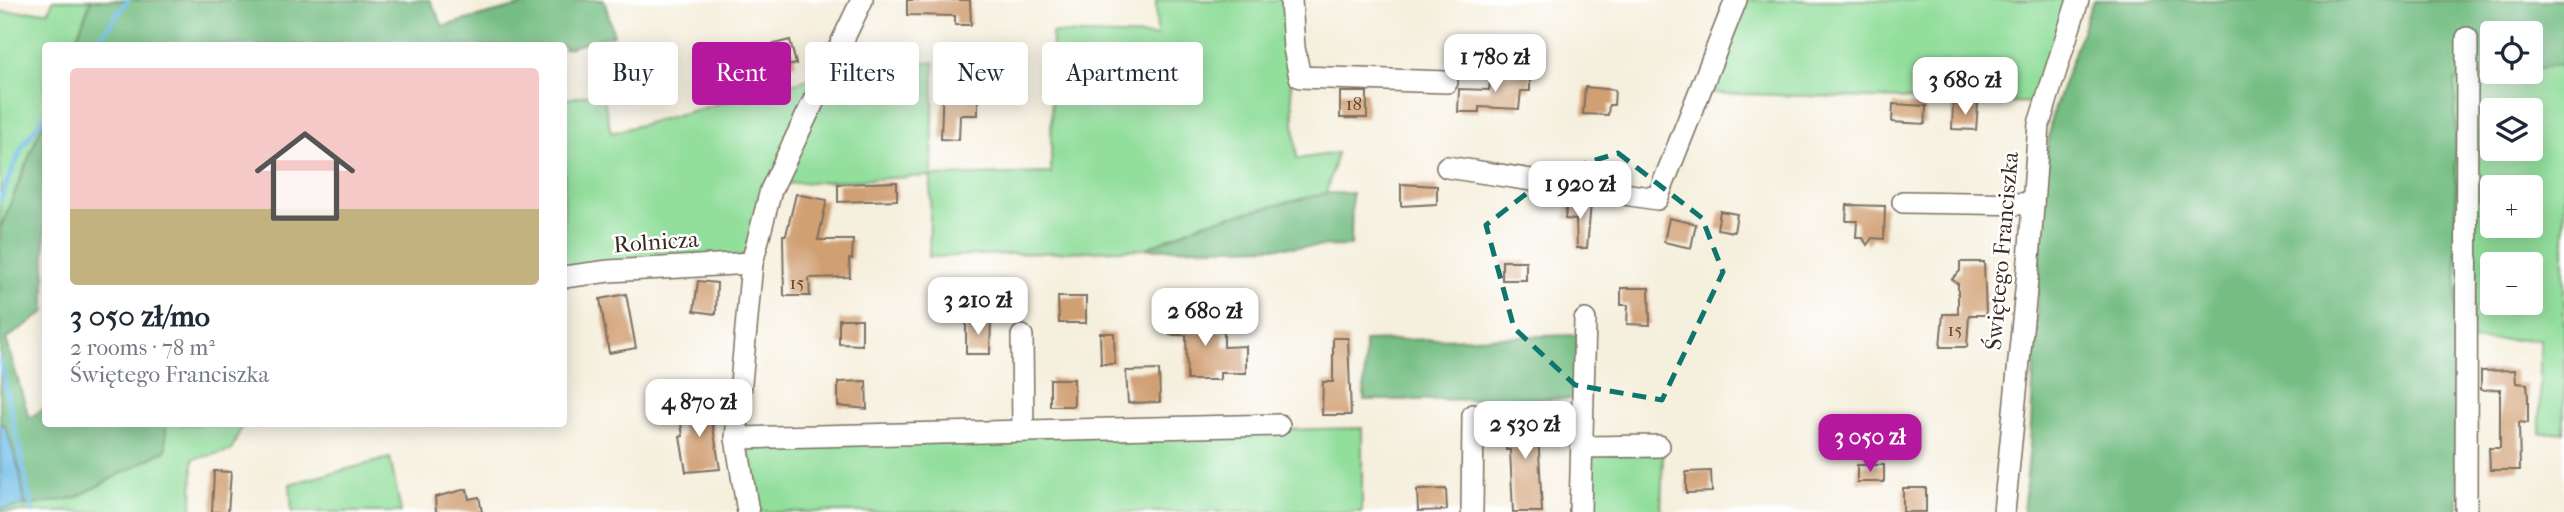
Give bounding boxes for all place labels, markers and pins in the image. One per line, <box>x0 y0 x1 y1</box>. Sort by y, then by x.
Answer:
pin: 1 780 zł <box>1423 34 1567 94</box>
pin: 3 680 zł <box>1893 58 2037 117</box>
pin: 1 920 zł <box>1508 162 1652 221</box>
pin: 3 210 zł <box>906 278 1050 337</box>
pin: 2 680 zł <box>1133 288 1277 348</box>
pin: 4 870 zł <box>627 380 771 439</box>
pin: 2 530 zł <box>1453 402 1597 461</box>
pin: 3 050 zł <box>1798 414 1942 474</box>

